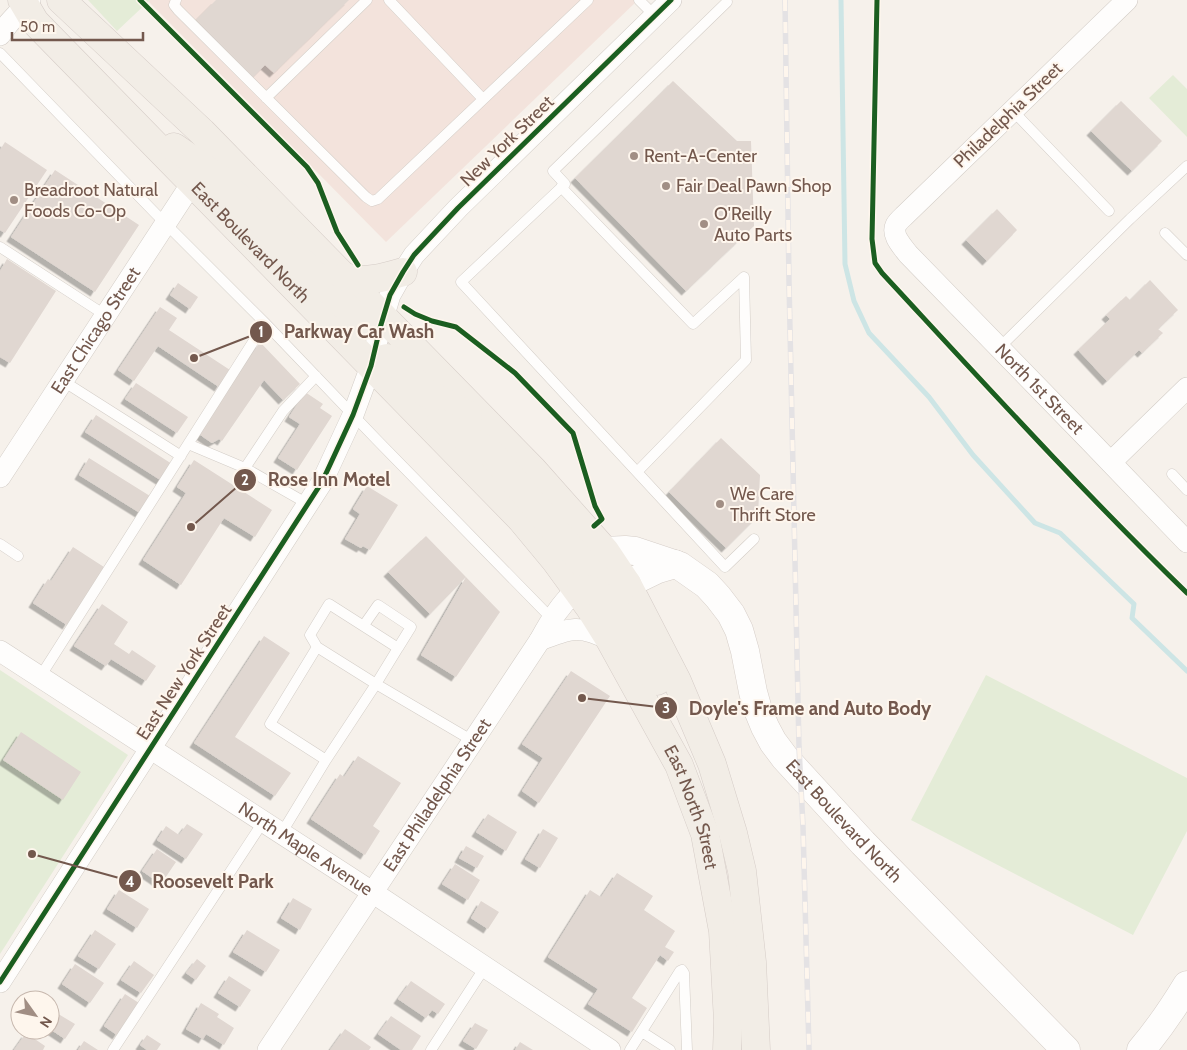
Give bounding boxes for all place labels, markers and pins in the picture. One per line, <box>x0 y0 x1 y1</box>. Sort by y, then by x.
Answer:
place label: Rent-A-Center <box>644 145 757 167</box>
marker: Rent-A-Center <box>628 150 640 162</box>
place label: Fair Deal Pawn Shop <box>676 175 831 197</box>
place label: Breadroot Natural Foods Co-Op <box>24 179 159 222</box>
marker: Fair Deal Pawn Shop <box>660 180 672 192</box>
marker: Breadroot Natural Foods Co-Op <box>8 194 20 206</box>
place label: O'Reilly Auto Parts <box>714 203 792 246</box>
marker: O'Reilly Auto Parts <box>698 218 710 230</box>
callout: Parkway Car Wash <box>249 315 444 349</box>
callout: Rose Inn Motel <box>233 463 400 497</box>
place label: We Care Thrift Store <box>730 483 816 526</box>
marker: We Care Thrift Store <box>714 498 726 510</box>
callout: Doyle's Frame and Auto Body <box>654 691 941 725</box>
callout: Roosevelt Park <box>117 864 284 898</box>

